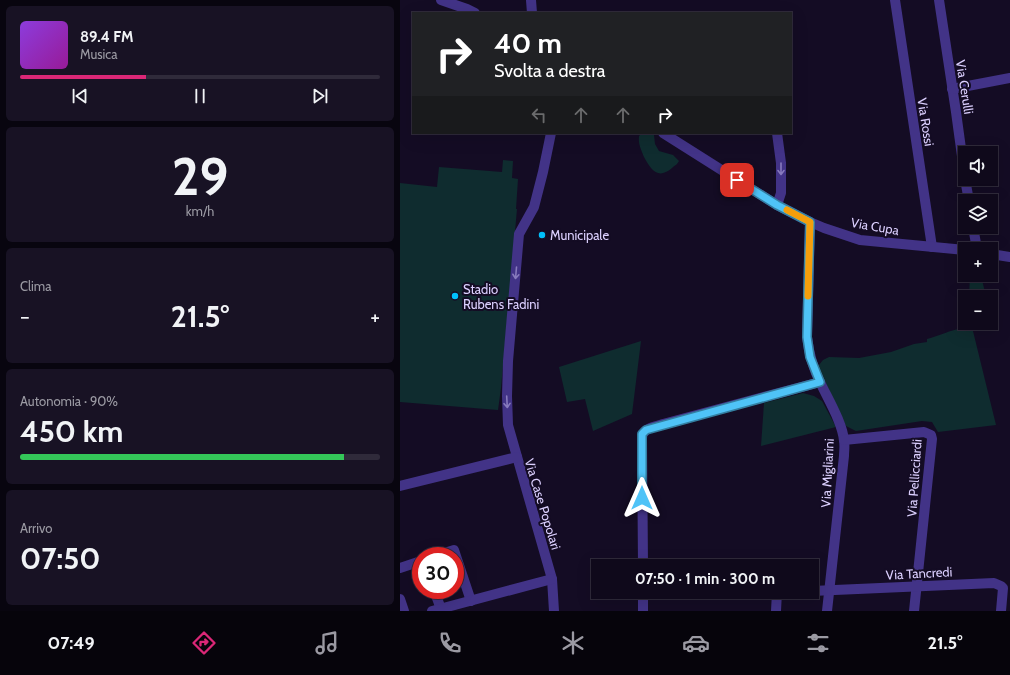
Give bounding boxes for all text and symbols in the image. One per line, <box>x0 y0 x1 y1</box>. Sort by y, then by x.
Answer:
text: 40 m <box>494 26 562 60</box>
text: 89.4 FM <box>80 28 133 46</box>
icon: right <box>428 28 480 80</box>
text: Musica <box>80 46 118 62</box>
street label: Via Cerulli <box>953 59 977 115</box>
text: Svolta a destra <box>494 60 605 82</box>
icon: previous <box>69 85 91 107</box>
icon: pause <box>189 85 211 107</box>
icon: next <box>309 85 331 107</box>
street label: Via Rossi <box>914 97 938 147</box>
icon: left <box>528 104 550 126</box>
icon: ahead <box>570 104 592 126</box>
icon: ahead <box>612 104 634 126</box>
icon: right <box>654 104 676 126</box>
text: 29 <box>172 145 228 208</box>
map controls <box>958 146 998 330</box>
button: sound <box>958 146 998 186</box>
one-way arrow <box>777 162 785 175</box>
pin <box>720 163 754 197</box>
icon: arrive <box>726 169 748 191</box>
button: layers <box>958 194 998 234</box>
text: km/h <box>186 203 214 219</box>
street label: Via Cupa <box>850 214 901 238</box>
place label: Municipale <box>550 227 609 243</box>
marker: Municipale <box>537 230 547 240</box>
button: + <box>958 242 998 282</box>
one-way arrow <box>512 266 520 279</box>
text: Clima <box>20 278 51 294</box>
place label: Stadio Rubens Fadini <box>463 281 539 312</box>
button: − <box>958 290 998 330</box>
marker: Stadio Rubens Fadini <box>450 291 460 301</box>
text: 21.5° <box>171 298 229 335</box>
text: − <box>20 303 30 330</box>
text: + <box>370 303 380 330</box>
text: Autonomia · 90% <box>20 393 118 409</box>
one-way arrow <box>503 395 511 408</box>
text: 450 km <box>20 413 123 450</box>
street label: Via Migliarini <box>817 438 837 508</box>
street label: Via Pellicciardi <box>903 439 925 517</box>
street label: Via Case Popolari <box>522 456 564 552</box>
position arrow <box>621 477 663 519</box>
text: Arrivo <box>20 520 52 536</box>
text: 07:50 <box>20 540 100 577</box>
speed limit sign: 30 <box>412 547 464 599</box>
street label: Via Tancredi <box>885 563 953 583</box>
text: 07:50 · 1 min · 300 m <box>635 570 775 588</box>
icon: directions <box>190 629 218 657</box>
icon: music <box>313 629 341 657</box>
icon: phone <box>436 629 464 657</box>
icon: climate <box>559 629 587 657</box>
icon: car <box>682 629 710 657</box>
icon: filters <box>804 629 832 657</box>
text: 07:49 <box>47 632 95 654</box>
text: 21.5° <box>927 632 962 654</box>

